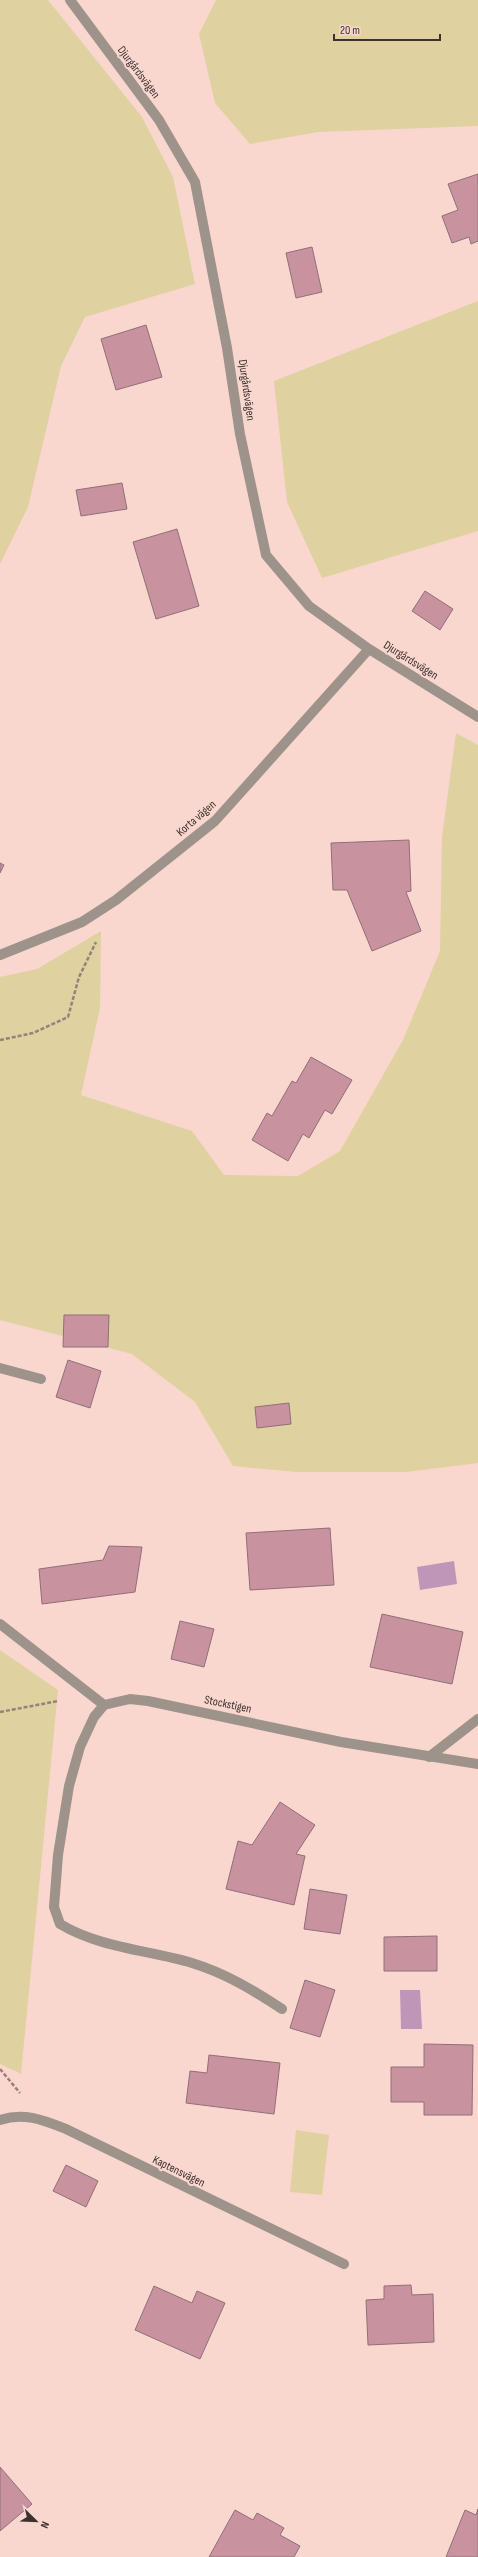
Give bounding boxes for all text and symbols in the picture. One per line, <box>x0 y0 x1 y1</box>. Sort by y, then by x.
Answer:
scale bar <box>334 16 440 42</box>
text: 20 m <box>340 23 360 38</box>
street label: Djurgårdsvägen <box>114 43 163 101</box>
street label: Djurgårdsvägen <box>235 358 258 422</box>
street label: Djurgårdsvägen <box>381 638 441 683</box>
street label: Korta vägen <box>173 797 219 840</box>
street label: Stockstigen <box>203 1692 253 1717</box>
street label: Kaptensvägen <box>150 2152 207 2191</box>
north arrow <box>16 2501 56 2541</box>
text: N <box>38 2519 52 2530</box>

